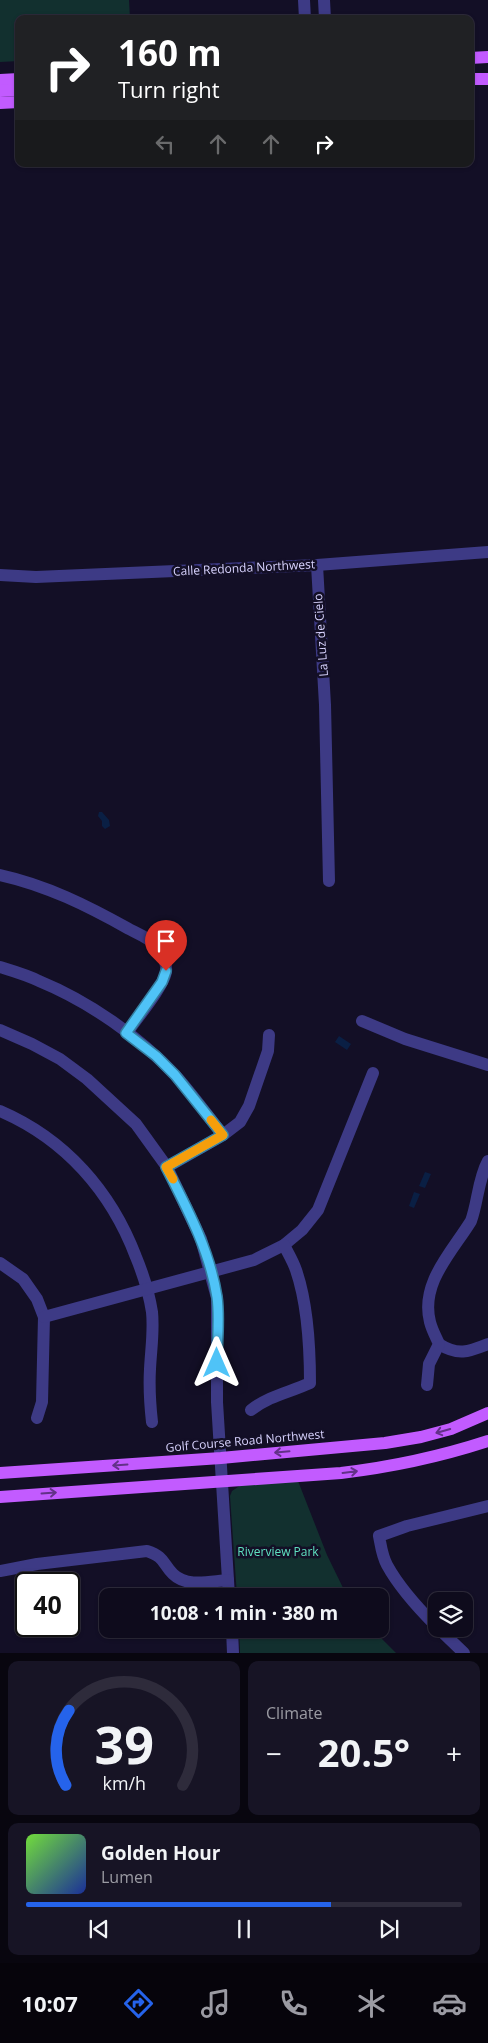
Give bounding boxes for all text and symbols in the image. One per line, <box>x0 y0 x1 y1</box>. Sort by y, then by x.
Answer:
text: 160 m <box>118 29 222 76</box>
icon: right <box>35 35 100 100</box>
text: Turn right <box>118 74 220 104</box>
icon: left <box>151 130 179 158</box>
icon: ahead <box>204 130 232 158</box>
icon: ahead <box>257 130 285 158</box>
icon: right <box>310 130 338 158</box>
street label: Calle Redonda Northwest <box>173 555 315 580</box>
street label: La Luz de Cielo <box>309 593 332 677</box>
pin <box>145 920 187 971</box>
icon: arrive <box>152 927 180 955</box>
position arrow <box>190 1336 242 1388</box>
street label: Golf Course Road Northwest <box>165 1425 325 1456</box>
one-way arrow <box>435 1426 451 1436</box>
one-way arrow <box>274 1448 290 1457</box>
one-way arrow <box>112 1460 128 1469</box>
one-way arrow <box>342 1467 358 1477</box>
one-way arrow <box>40 1489 56 1498</box>
park label: Riverview Park <box>237 1543 319 1560</box>
speed limit sign: 40 <box>15 1572 80 1637</box>
map controls <box>428 1592 473 1637</box>
button: layers <box>428 1592 473 1637</box>
text: 10:08 · 1 min · 380 m <box>150 1600 338 1626</box>
text: Climate <box>266 1702 323 1724</box>
text: 39 <box>94 1708 154 1779</box>
text: 20.5° <box>318 1726 410 1778</box>
text: − <box>266 1734 282 1772</box>
text: + <box>446 1734 462 1772</box>
text: km/h <box>102 1771 146 1795</box>
text: Golden Hour <box>101 1840 220 1866</box>
text: Lumen <box>101 1866 153 1888</box>
icon: previous <box>85 1915 113 1943</box>
icon: pause <box>230 1915 258 1943</box>
icon: next <box>375 1915 403 1943</box>
icon: directions <box>121 1986 156 2021</box>
icon: music <box>198 1986 233 2021</box>
icon: phone <box>276 1986 311 2021</box>
icon: climate <box>354 1986 389 2021</box>
icon: car <box>432 1986 467 2021</box>
text: 10:07 <box>21 1988 78 2018</box>

